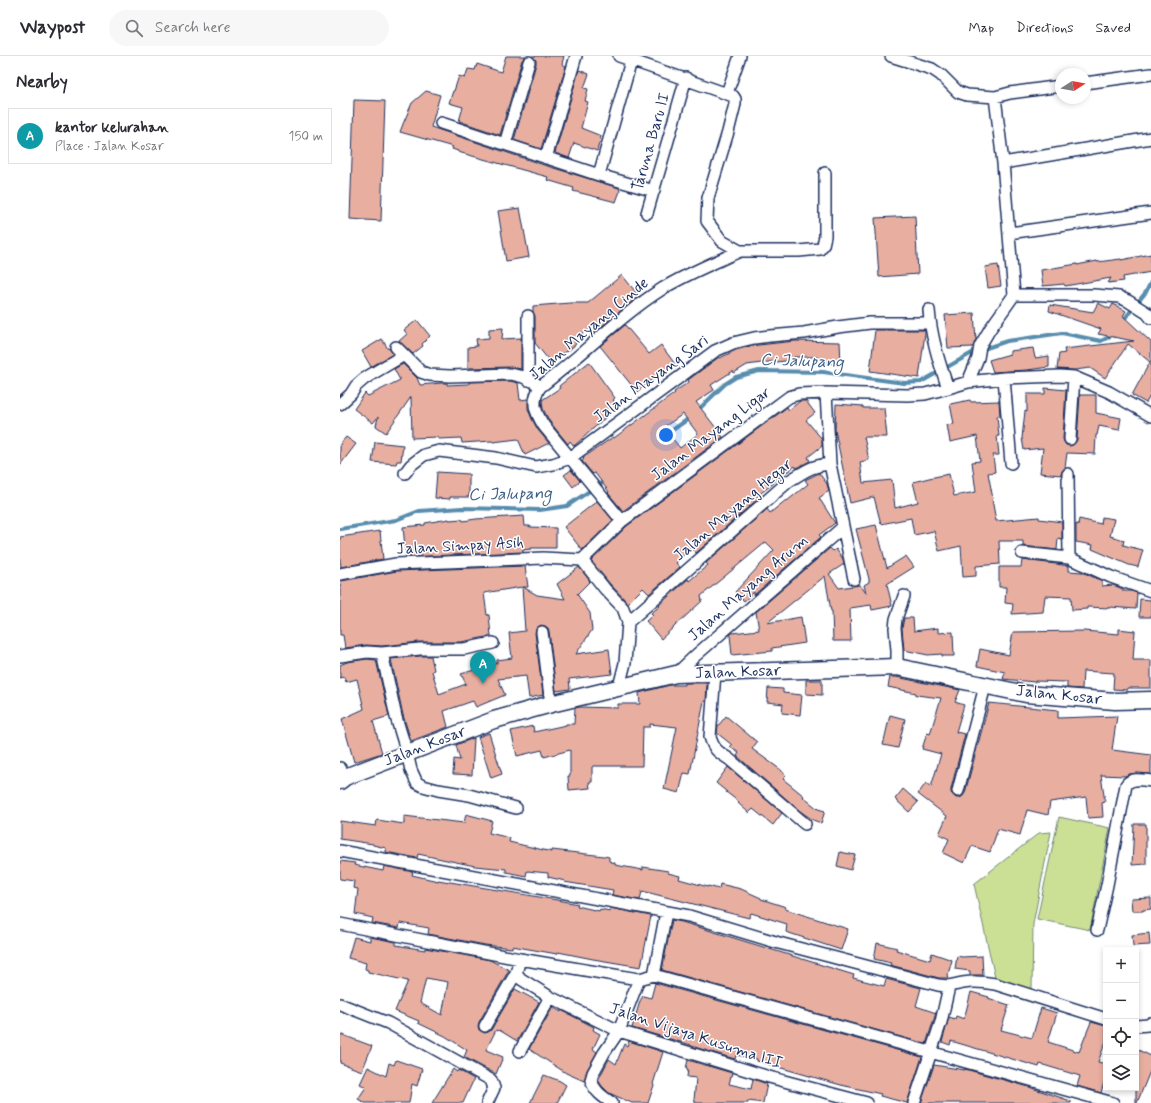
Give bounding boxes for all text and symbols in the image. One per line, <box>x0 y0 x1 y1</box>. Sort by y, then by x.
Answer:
search box <box>109 10 389 46</box>
text: Waypost <box>20 15 85 40</box>
icon: search <box>123 17 145 39</box>
text: Search here <box>155 18 231 38</box>
text: Map <box>968 19 994 37</box>
text: Directions <box>1016 19 1074 37</box>
text: Saved <box>1096 19 1131 37</box>
north arrow <box>1055 68 1091 104</box>
text: Nearby <box>16 71 68 93</box>
street label: Taruna Baru II <box>627 90 675 194</box>
text: kantor kelurahan <box>55 118 169 138</box>
text: A <box>26 128 34 145</box>
text: 150 m <box>289 128 323 145</box>
text: Place · Jalan Kosar <box>55 138 164 155</box>
street label: Jalan Mayang Cinde <box>525 273 653 385</box>
street label: Jalan Mayang Sari <box>589 330 713 428</box>
water label: Ci Jalupang <box>760 349 845 375</box>
street label: Jalan Mayang Ligar <box>647 382 776 487</box>
your location <box>656 425 676 445</box>
street label: Jalan Mayang Hegar <box>669 454 798 567</box>
water label: Ci Jalupang <box>468 482 553 508</box>
street label: Jalan Mayang Arum <box>684 530 812 646</box>
street label: Jalan Simpay Asih <box>396 532 524 560</box>
pin: A <box>470 651 496 684</box>
street label: Jalan Kosar <box>694 660 782 684</box>
street label: Jalan Kosar <box>1015 680 1104 710</box>
street label: Jalan Kosar <box>381 721 470 771</box>
map controls <box>1103 947 1139 1091</box>
button: + <box>1103 947 1139 983</box>
button: − <box>1103 983 1139 1019</box>
street label: Jalan Vijaya Kusuma III <box>607 998 785 1074</box>
button: locate <box>1103 1019 1139 1055</box>
button: layers <box>1103 1055 1139 1091</box>

